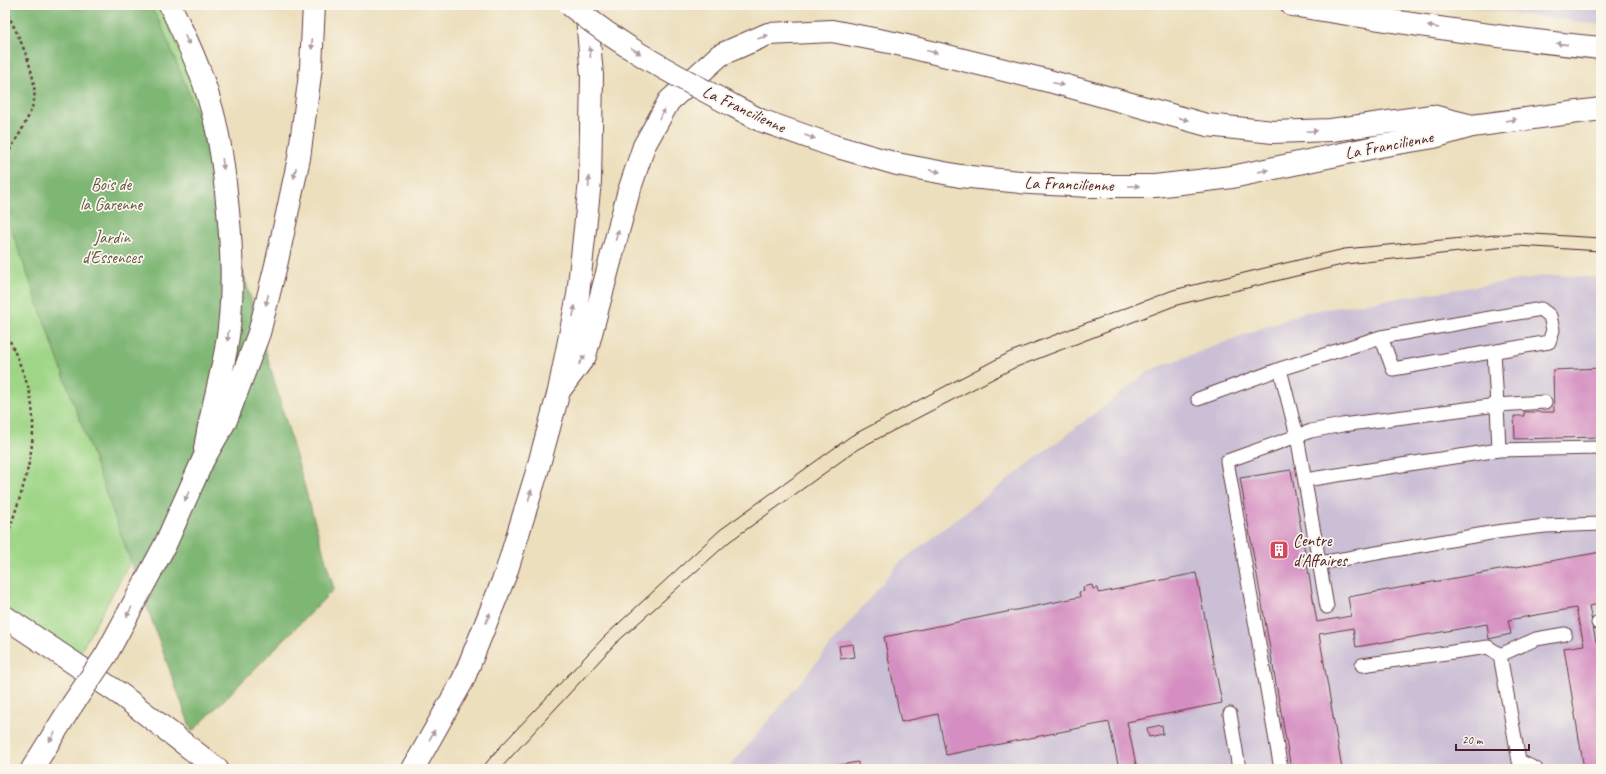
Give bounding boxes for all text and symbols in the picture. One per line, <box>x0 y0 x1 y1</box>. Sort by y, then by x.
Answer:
one-way arrow <box>1427 24 1439 30</box>
one-way arrow <box>758 33 770 39</box>
one-way arrow <box>184 34 190 46</box>
one-way arrow <box>309 38 316 50</box>
one-way arrow <box>1556 41 1568 48</box>
one-way arrow <box>586 46 593 58</box>
one-way arrow <box>631 47 641 55</box>
one-way arrow <box>926 49 938 55</box>
street label: La Francilienne <box>699 81 790 138</box>
one-way arrow <box>1052 81 1064 87</box>
one-way arrow <box>659 108 666 120</box>
one-way arrow <box>1178 116 1190 122</box>
one-way arrow <box>1505 117 1517 123</box>
street label: La Francilienne <box>1343 126 1436 164</box>
one-way arrow <box>1306 128 1319 134</box>
one-way arrow <box>804 135 816 141</box>
one-way arrow <box>220 158 226 170</box>
one-way arrow <box>292 167 298 179</box>
one-way arrow <box>1257 167 1269 173</box>
one-way arrow <box>929 169 941 175</box>
street label: La Francilienne <box>1024 172 1115 196</box>
park label: Bois de la Garenne <box>80 174 143 215</box>
one-way arrow <box>586 176 593 188</box>
one-way arrow <box>1128 183 1141 189</box>
park label: Jardin d'Essences <box>82 227 143 268</box>
one-way arrow <box>614 229 620 241</box>
one-way arrow <box>264 293 270 306</box>
one-way arrow <box>572 305 578 317</box>
one-way arrow <box>224 330 231 342</box>
one-way arrow <box>578 354 586 365</box>
one-way arrow <box>527 489 533 501</box>
one-way arrow <box>184 490 190 502</box>
place label: Centre d'Affaires <box>1293 530 1348 571</box>
building icon: Centre d'Affaires <box>1268 539 1290 561</box>
one-way arrow <box>126 606 132 618</box>
one-way arrow <box>485 612 491 623</box>
scale bar <box>1456 726 1529 752</box>
one-way arrow <box>429 729 436 741</box>
one-way arrow <box>48 732 56 742</box>
text: 20 m <box>1462 732 1484 748</box>

